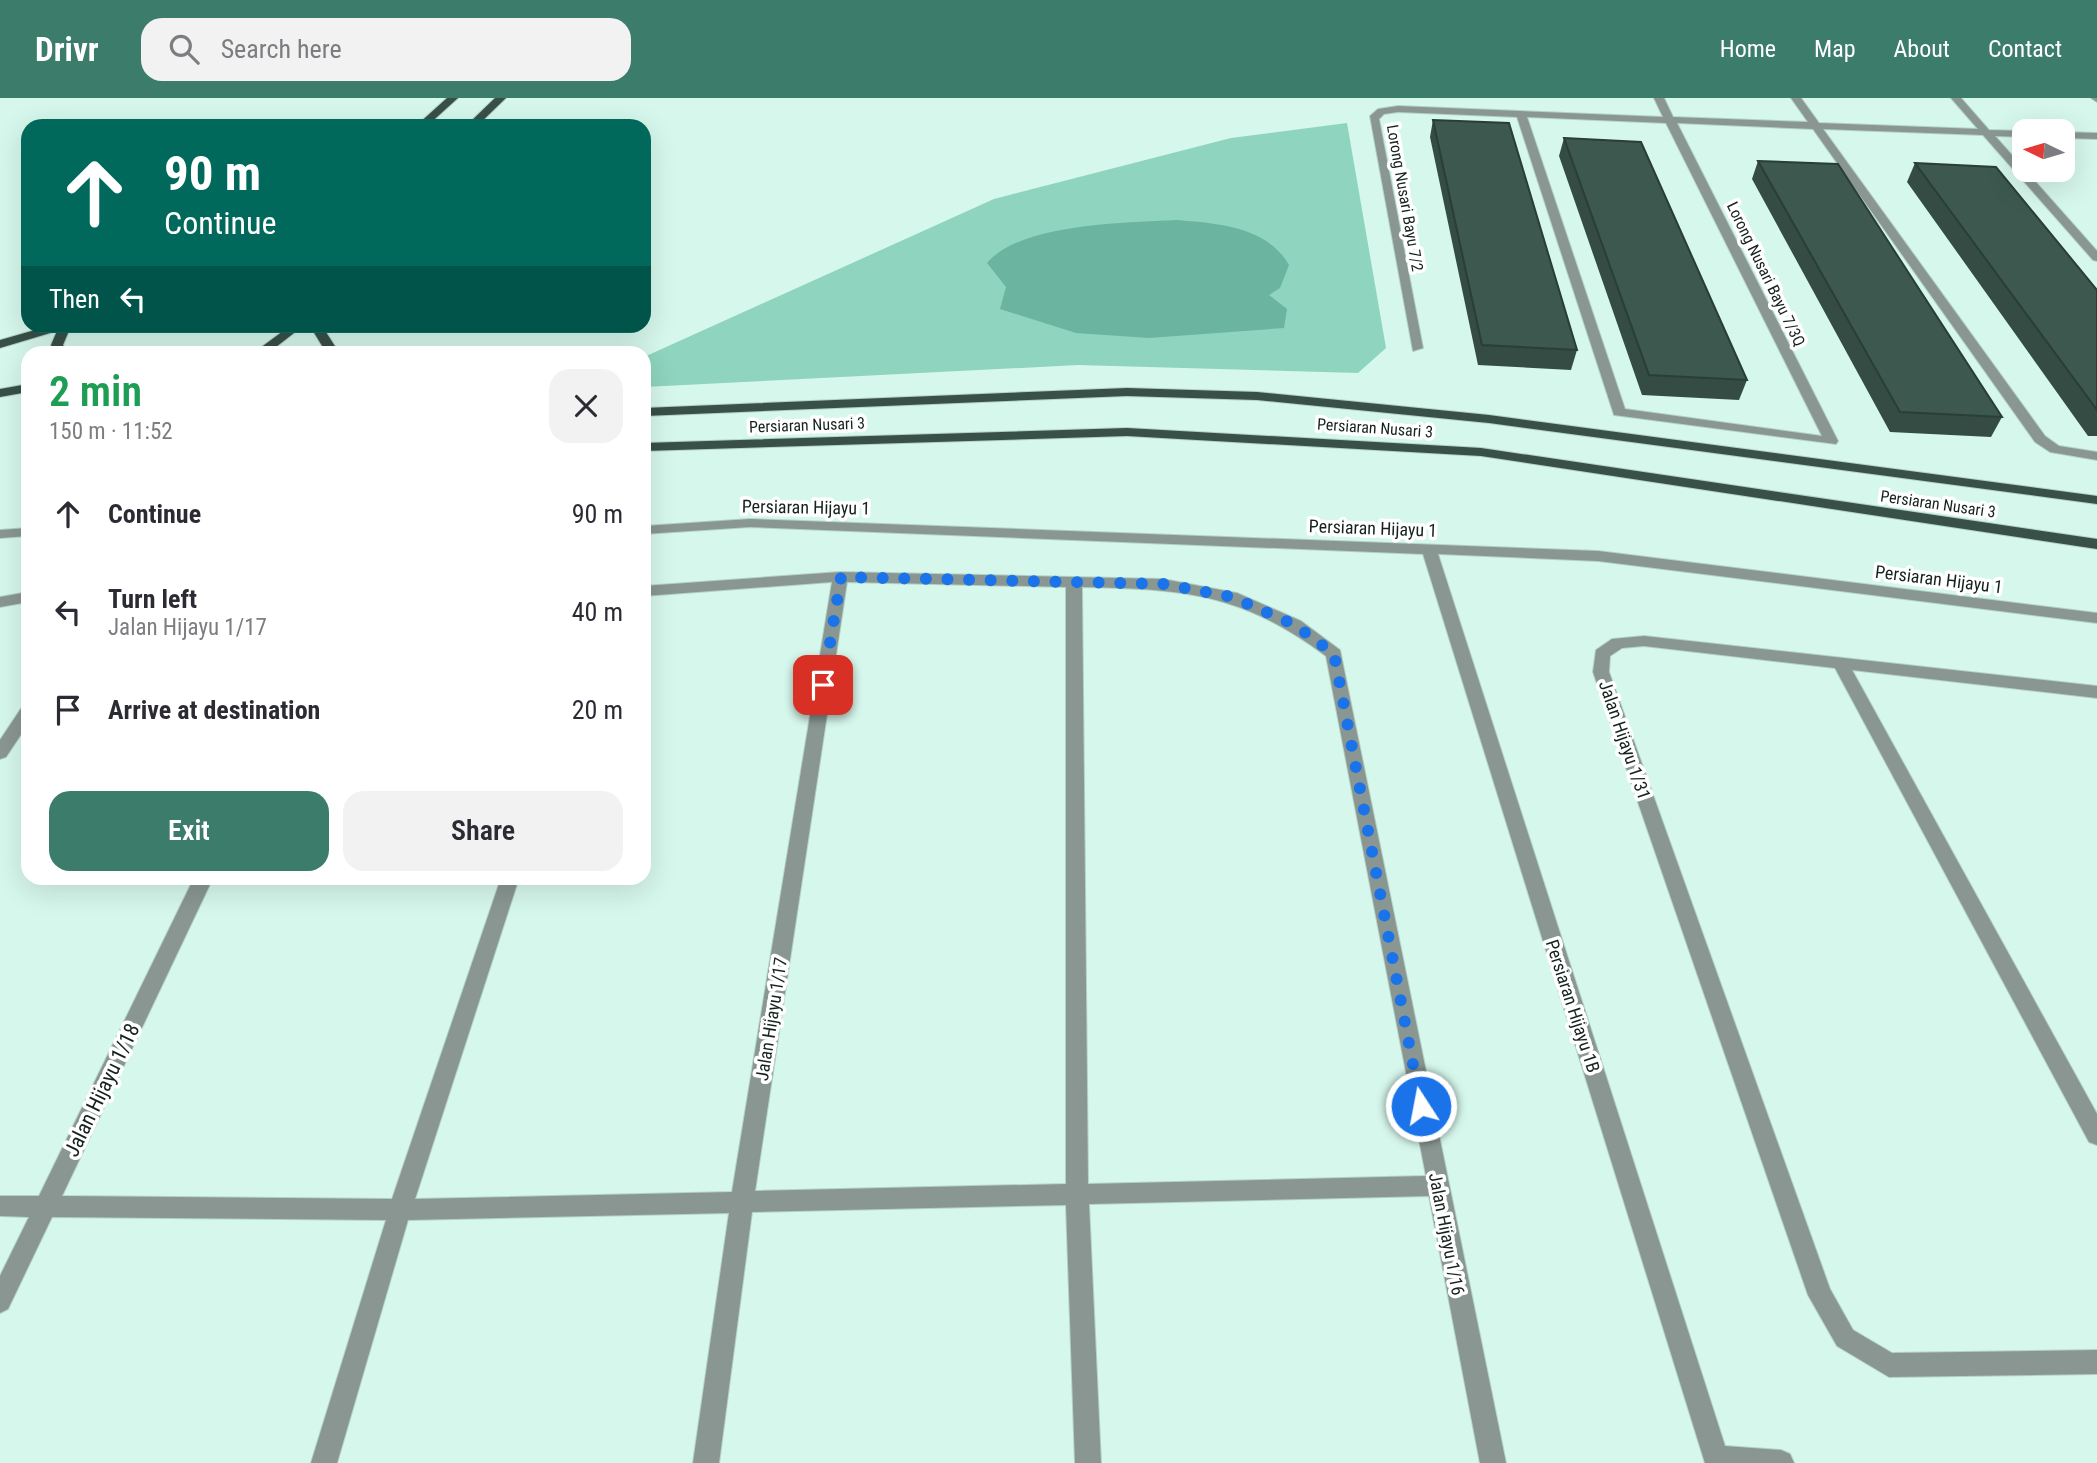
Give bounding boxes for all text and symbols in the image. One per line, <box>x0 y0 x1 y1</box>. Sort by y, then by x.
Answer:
search box <box>141 18 631 81</box>
text: Drivr <box>35 30 99 69</box>
icon: search <box>165 30 203 68</box>
text: Search here <box>221 34 342 64</box>
text: Home <box>1720 35 1776 63</box>
text: Map <box>1814 35 1856 63</box>
text: About <box>1894 35 1950 63</box>
text: Contact <box>1988 35 2062 63</box>
north arrow <box>2012 119 2076 182</box>
map controls <box>2012 119 2075 182</box>
street label: Lorong Nusari Bayu 7/2 <box>1383 123 1427 273</box>
text: 90 m <box>164 145 261 202</box>
icon: ahead <box>49 147 140 238</box>
street label: Lorong Nusari Bayu 7/3Q <box>1723 199 1809 349</box>
text: Continue <box>164 204 276 242</box>
icon: left <box>114 280 152 318</box>
text: Then <box>49 284 100 314</box>
text: 2 min <box>49 367 142 416</box>
button: close <box>549 369 623 443</box>
street label: Persiaran Nusari 3 <box>749 413 865 437</box>
street label: Persiaran Nusari 3 <box>1316 414 1434 442</box>
text: 150 m · 11:52 <box>49 418 173 445</box>
street label: Persiaran Nusari 3 <box>1879 487 1997 521</box>
icon: ahead <box>49 495 87 533</box>
street label: Persiaran Hijayu 1 <box>742 495 870 519</box>
text: Continue <box>108 499 201 529</box>
text: 90 m <box>572 499 623 529</box>
street label: Persiaran Hijayu 1 <box>1308 515 1438 541</box>
street label: Persiaran Hijayu 1 <box>1874 561 2004 597</box>
text: Turn left <box>108 584 197 614</box>
icon: left <box>49 593 87 631</box>
text: 40 m <box>572 597 623 627</box>
text: Jalan Hijayu 1/17 <box>108 614 267 641</box>
pin <box>793 655 853 715</box>
icon: arrive <box>804 666 842 704</box>
street label: Jalan Hijayu 1/31 <box>1595 678 1655 802</box>
icon: arrive <box>49 691 87 729</box>
text: Arrive at destination <box>108 695 320 725</box>
text: 20 m <box>572 695 623 725</box>
button: Exit <box>49 791 329 871</box>
button: Share <box>343 791 623 871</box>
street label: Persiaran Hijayu 1B <box>1542 937 1604 1075</box>
street label: Jalan Hijayu 1/17 <box>751 956 791 1082</box>
street label: Jalan Hijayu 1/18 <box>59 1020 145 1160</box>
position arrow <box>1384 1069 1458 1143</box>
street label: Jalan Hijayu 1/16 <box>1425 1171 1469 1297</box>

